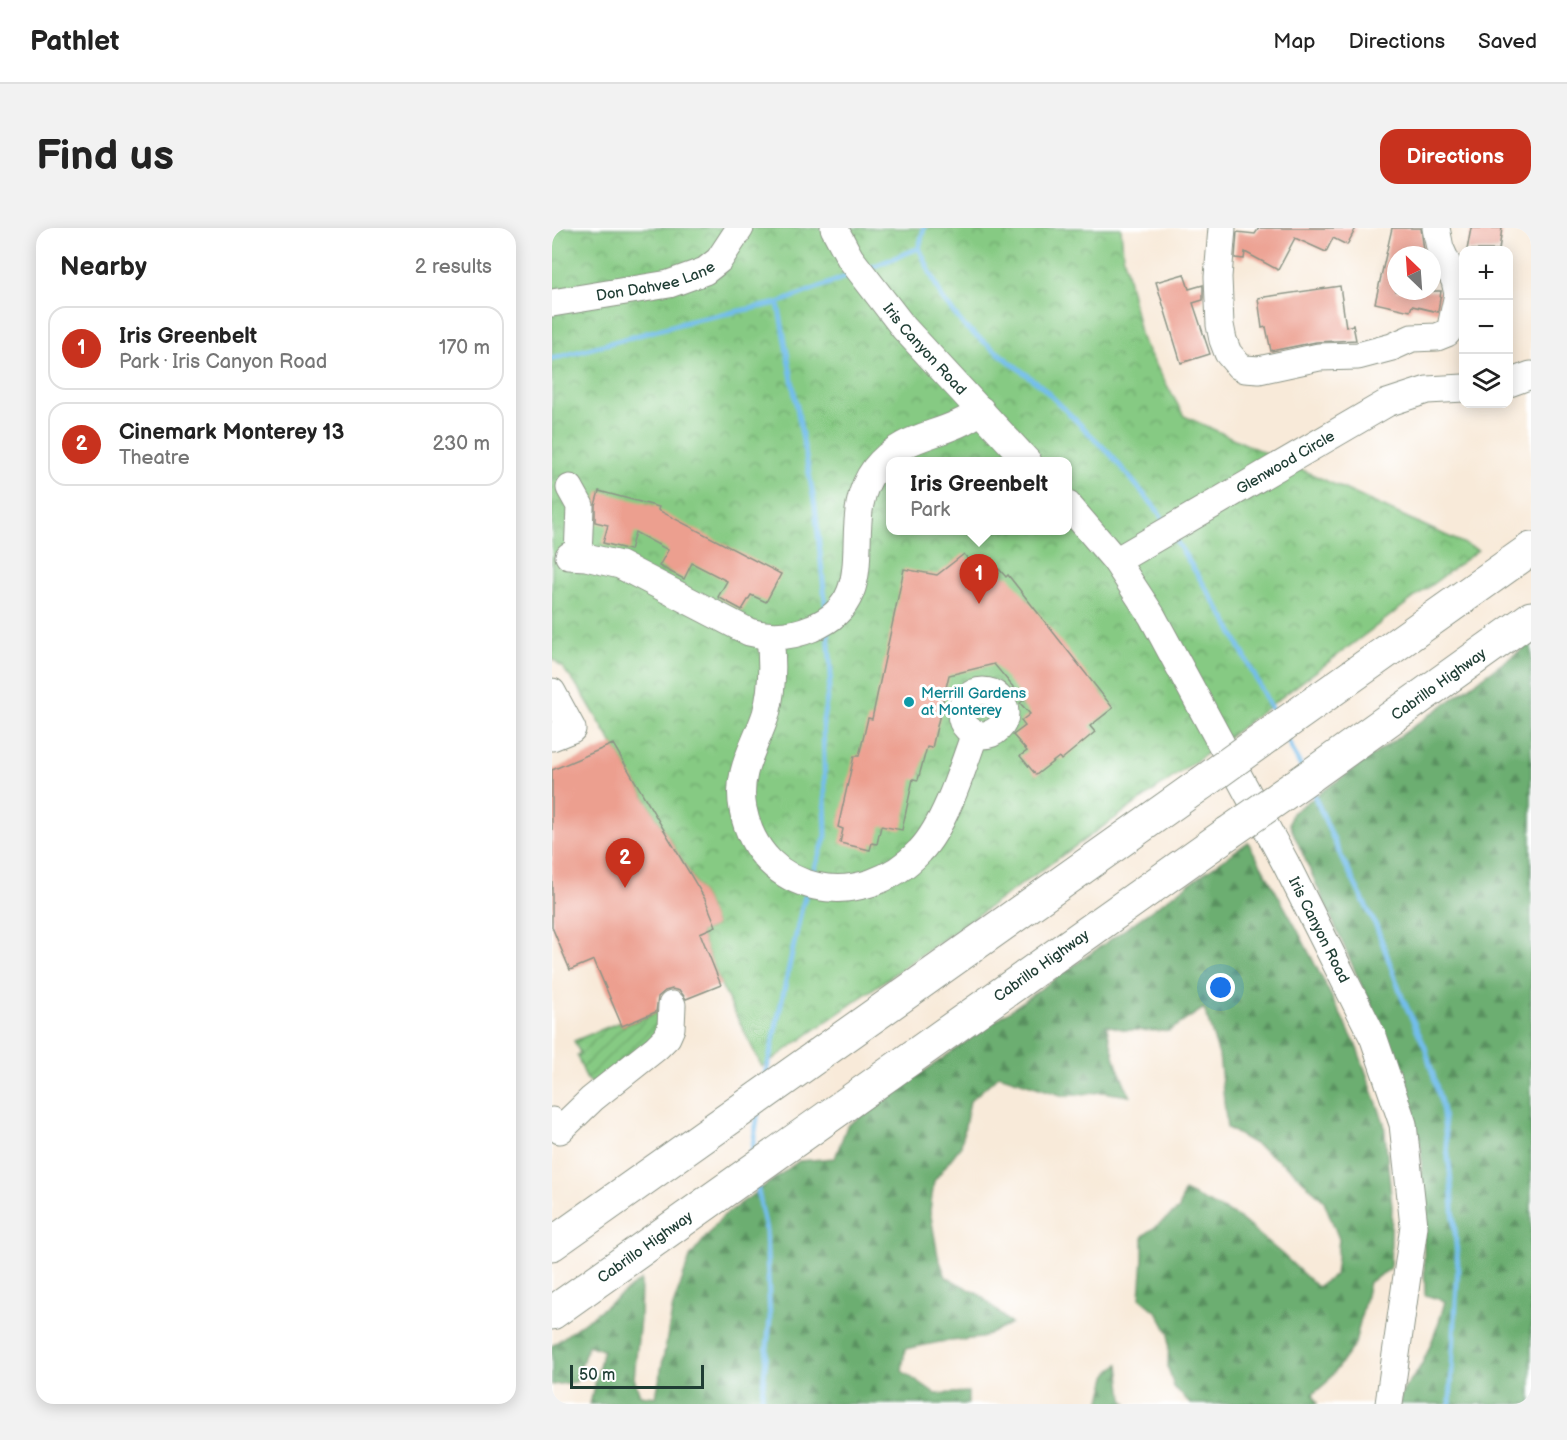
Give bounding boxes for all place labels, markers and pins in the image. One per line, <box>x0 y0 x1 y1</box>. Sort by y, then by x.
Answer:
pin: 1 <box>960 554 998 604</box>
place label: Merrill Gardens at Monterey <box>921 684 1027 720</box>
marker: Merrill Gardens at Monterey <box>902 695 916 709</box>
pin: 2 <box>606 838 644 888</box>

